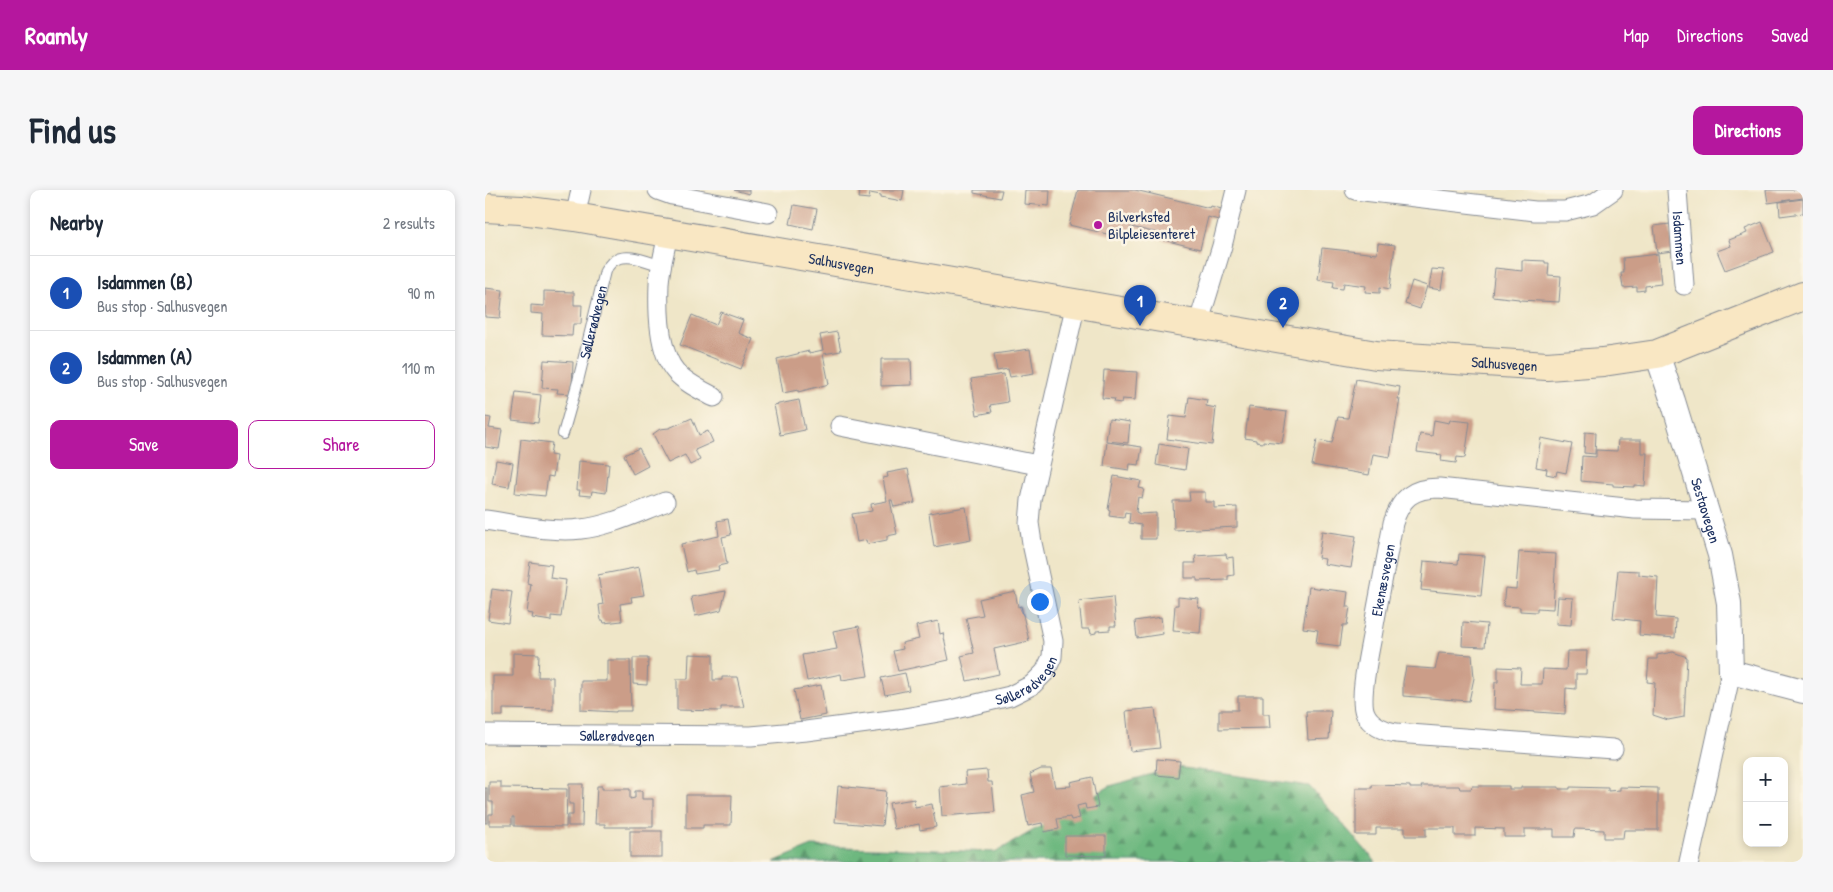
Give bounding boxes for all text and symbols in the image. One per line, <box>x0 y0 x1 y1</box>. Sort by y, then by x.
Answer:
text: Roamly <box>25 19 88 51</box>
text: Map <box>1624 23 1649 48</box>
text: Directions <box>1677 23 1743 48</box>
text: Saved <box>1771 23 1808 48</box>
button: Directions <box>1693 106 1803 155</box>
text: Find us <box>30 107 116 154</box>
place label: Bilverksted Bilpleiesenteret <box>1108 206 1196 244</box>
text: Nearby <box>50 208 103 237</box>
street label: Isdammen <box>1668 210 1693 266</box>
text: 2 results <box>383 212 435 234</box>
marker: Bilverksted Bilpleiesenteret <box>1092 219 1104 231</box>
street label: Salhusvegen <box>807 247 876 279</box>
text: Isdammen (B) <box>97 269 193 295</box>
text: 1 <box>63 282 69 304</box>
text: 90 m <box>407 282 435 304</box>
street label: Søllerødvegen <box>573 283 612 361</box>
pin: 1 <box>1124 285 1156 326</box>
pin: 2 <box>1267 287 1299 328</box>
text: Bus stop · Salhusvegen <box>97 295 228 317</box>
text: Isdammen (A) <box>97 344 193 370</box>
street label: Salhusvegen <box>1471 351 1538 376</box>
text: 2 <box>62 357 70 379</box>
text: 110 m <box>402 357 435 379</box>
text: Bus stop · Salhusvegen <box>97 370 228 392</box>
button: Save <box>50 420 238 469</box>
button: Share <box>248 420 435 469</box>
street label: Sestaovegen <box>1687 475 1726 546</box>
street label: Ekenæsvegen <box>1365 542 1400 618</box>
your location <box>1027 589 1053 615</box>
street label: Søllerødvegen <box>993 652 1062 710</box>
street label: Søllerødvegen <box>579 724 655 746</box>
map controls <box>1743 757 1788 847</box>
button: + <box>1743 757 1788 802</box>
button: − <box>1743 802 1788 847</box>

